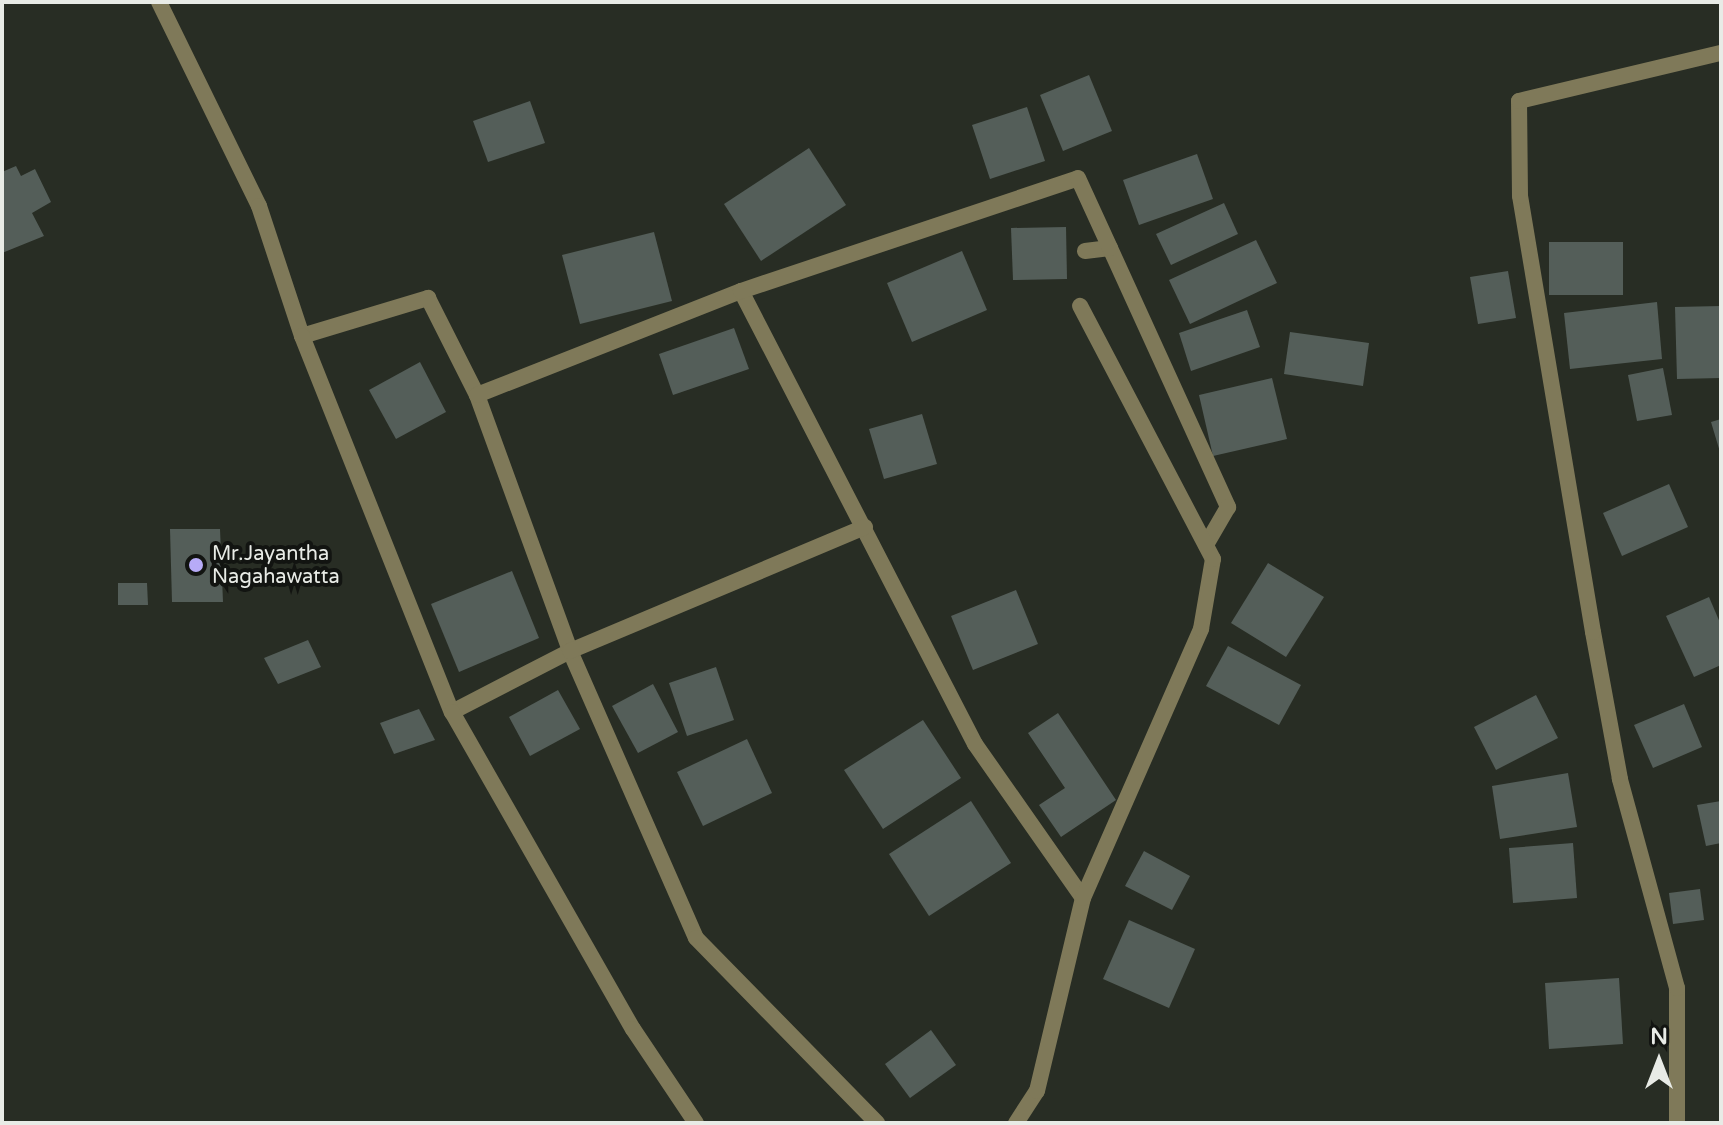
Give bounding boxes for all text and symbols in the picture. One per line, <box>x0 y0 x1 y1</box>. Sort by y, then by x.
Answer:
place label: Mr.Jayantha Nagahawatta <box>212 542 340 589</box>
marker: Mr.Jayantha Nagahawatta <box>187 556 205 574</box>
north arrow <box>1619 1021 1699 1101</box>
text: N <box>1650 1024 1668 1050</box>

